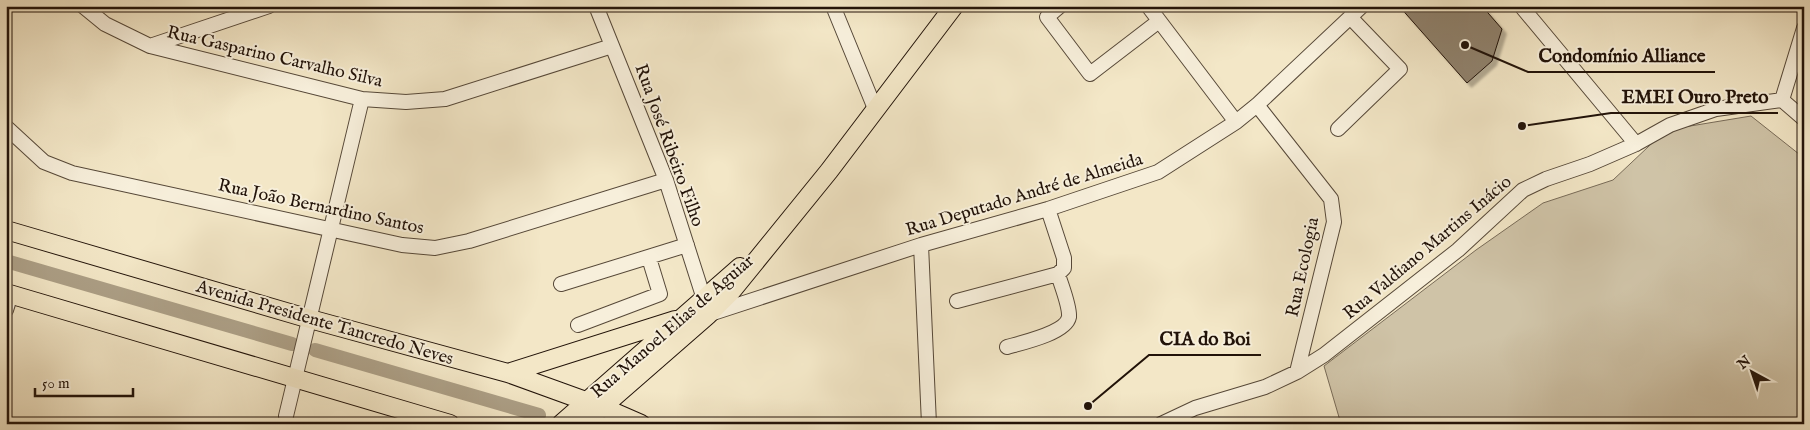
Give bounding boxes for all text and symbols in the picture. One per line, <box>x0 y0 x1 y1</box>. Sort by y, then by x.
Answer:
street label: Rua Gasparino Carvalho Silva <box>165 21 385 94</box>
callout: Condomínio Alliance <box>1528 38 1715 72</box>
text: Condomínio Alliance <box>1538 45 1706 69</box>
street label: Rua José Ribeiro Filho <box>628 61 709 230</box>
callout: EMEI Ouro Preto <box>1611 79 1778 113</box>
text: EMEI Ouro Preto <box>1622 86 1768 110</box>
street label: Rua Deputado André de Almeida <box>903 148 1146 243</box>
street label: Rua Valdiano Martins Inácio <box>1339 171 1517 325</box>
street label: Rua João Bernardino Santos <box>216 174 426 241</box>
street label: Rua Ecologia <box>1282 215 1325 319</box>
street label: Rua Manoel Elias de Aguiar <box>587 250 759 404</box>
street label: Avenida Presidente Tancredo Neves <box>192 275 456 371</box>
callout: CIA do Boi <box>1149 321 1261 355</box>
text: CIA do Boi <box>1159 328 1251 352</box>
north arrow <box>1728 348 1778 398</box>
text: N <box>1733 352 1755 374</box>
scale bar <box>35 365 132 397</box>
text: 50 m <box>42 374 70 393</box>

